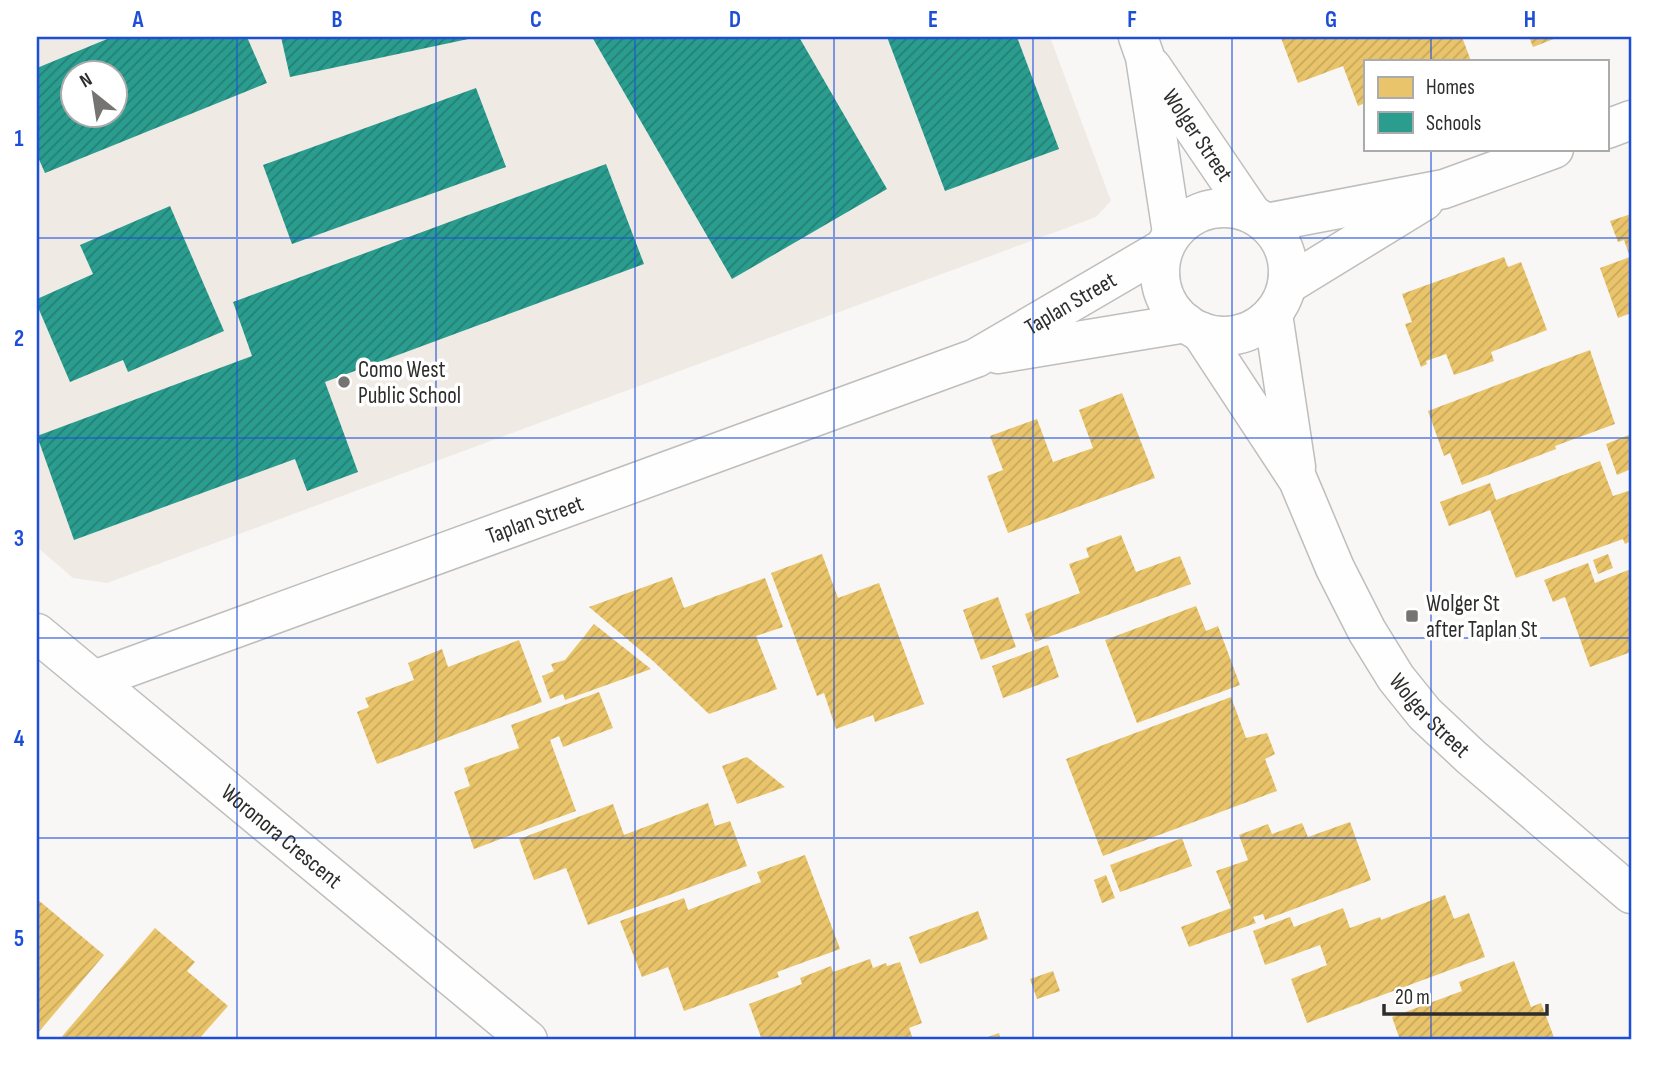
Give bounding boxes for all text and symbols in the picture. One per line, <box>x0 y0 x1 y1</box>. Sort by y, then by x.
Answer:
text: A <box>132 6 145 34</box>
text: B <box>332 6 343 34</box>
text: C <box>530 6 542 34</box>
text: D <box>729 6 741 34</box>
text: E <box>928 6 938 34</box>
text: F <box>1127 6 1137 34</box>
text: G <box>1325 6 1337 34</box>
text: H <box>1524 6 1536 34</box>
north arrow <box>60 60 130 130</box>
legend <box>1364 60 1608 150</box>
text: N <box>76 68 96 93</box>
text: Homes <box>1426 75 1475 100</box>
street label: Wolger Street <box>1156 84 1239 187</box>
text: Schools <box>1426 111 1481 136</box>
text: 1 <box>14 125 24 153</box>
street label: Taplan Street <box>1020 266 1121 341</box>
text: 2 <box>14 325 24 353</box>
place label: Como West Public School <box>358 356 461 410</box>
marker: Como West Public School <box>336 374 352 390</box>
street label: Taplan Street <box>482 490 587 551</box>
text: 3 <box>14 525 24 553</box>
place label: Wolger St after Taplan St <box>1426 590 1538 644</box>
marker: Wolger St after Taplan St <box>1404 608 1420 624</box>
street label: Wolger Street <box>1383 668 1475 764</box>
text: 4 <box>14 725 25 753</box>
street label: Woronora Crescent <box>215 779 347 895</box>
text: 5 <box>14 925 24 953</box>
scale bar <box>1384 972 1547 1016</box>
text: 20 m <box>1395 985 1430 1010</box>

